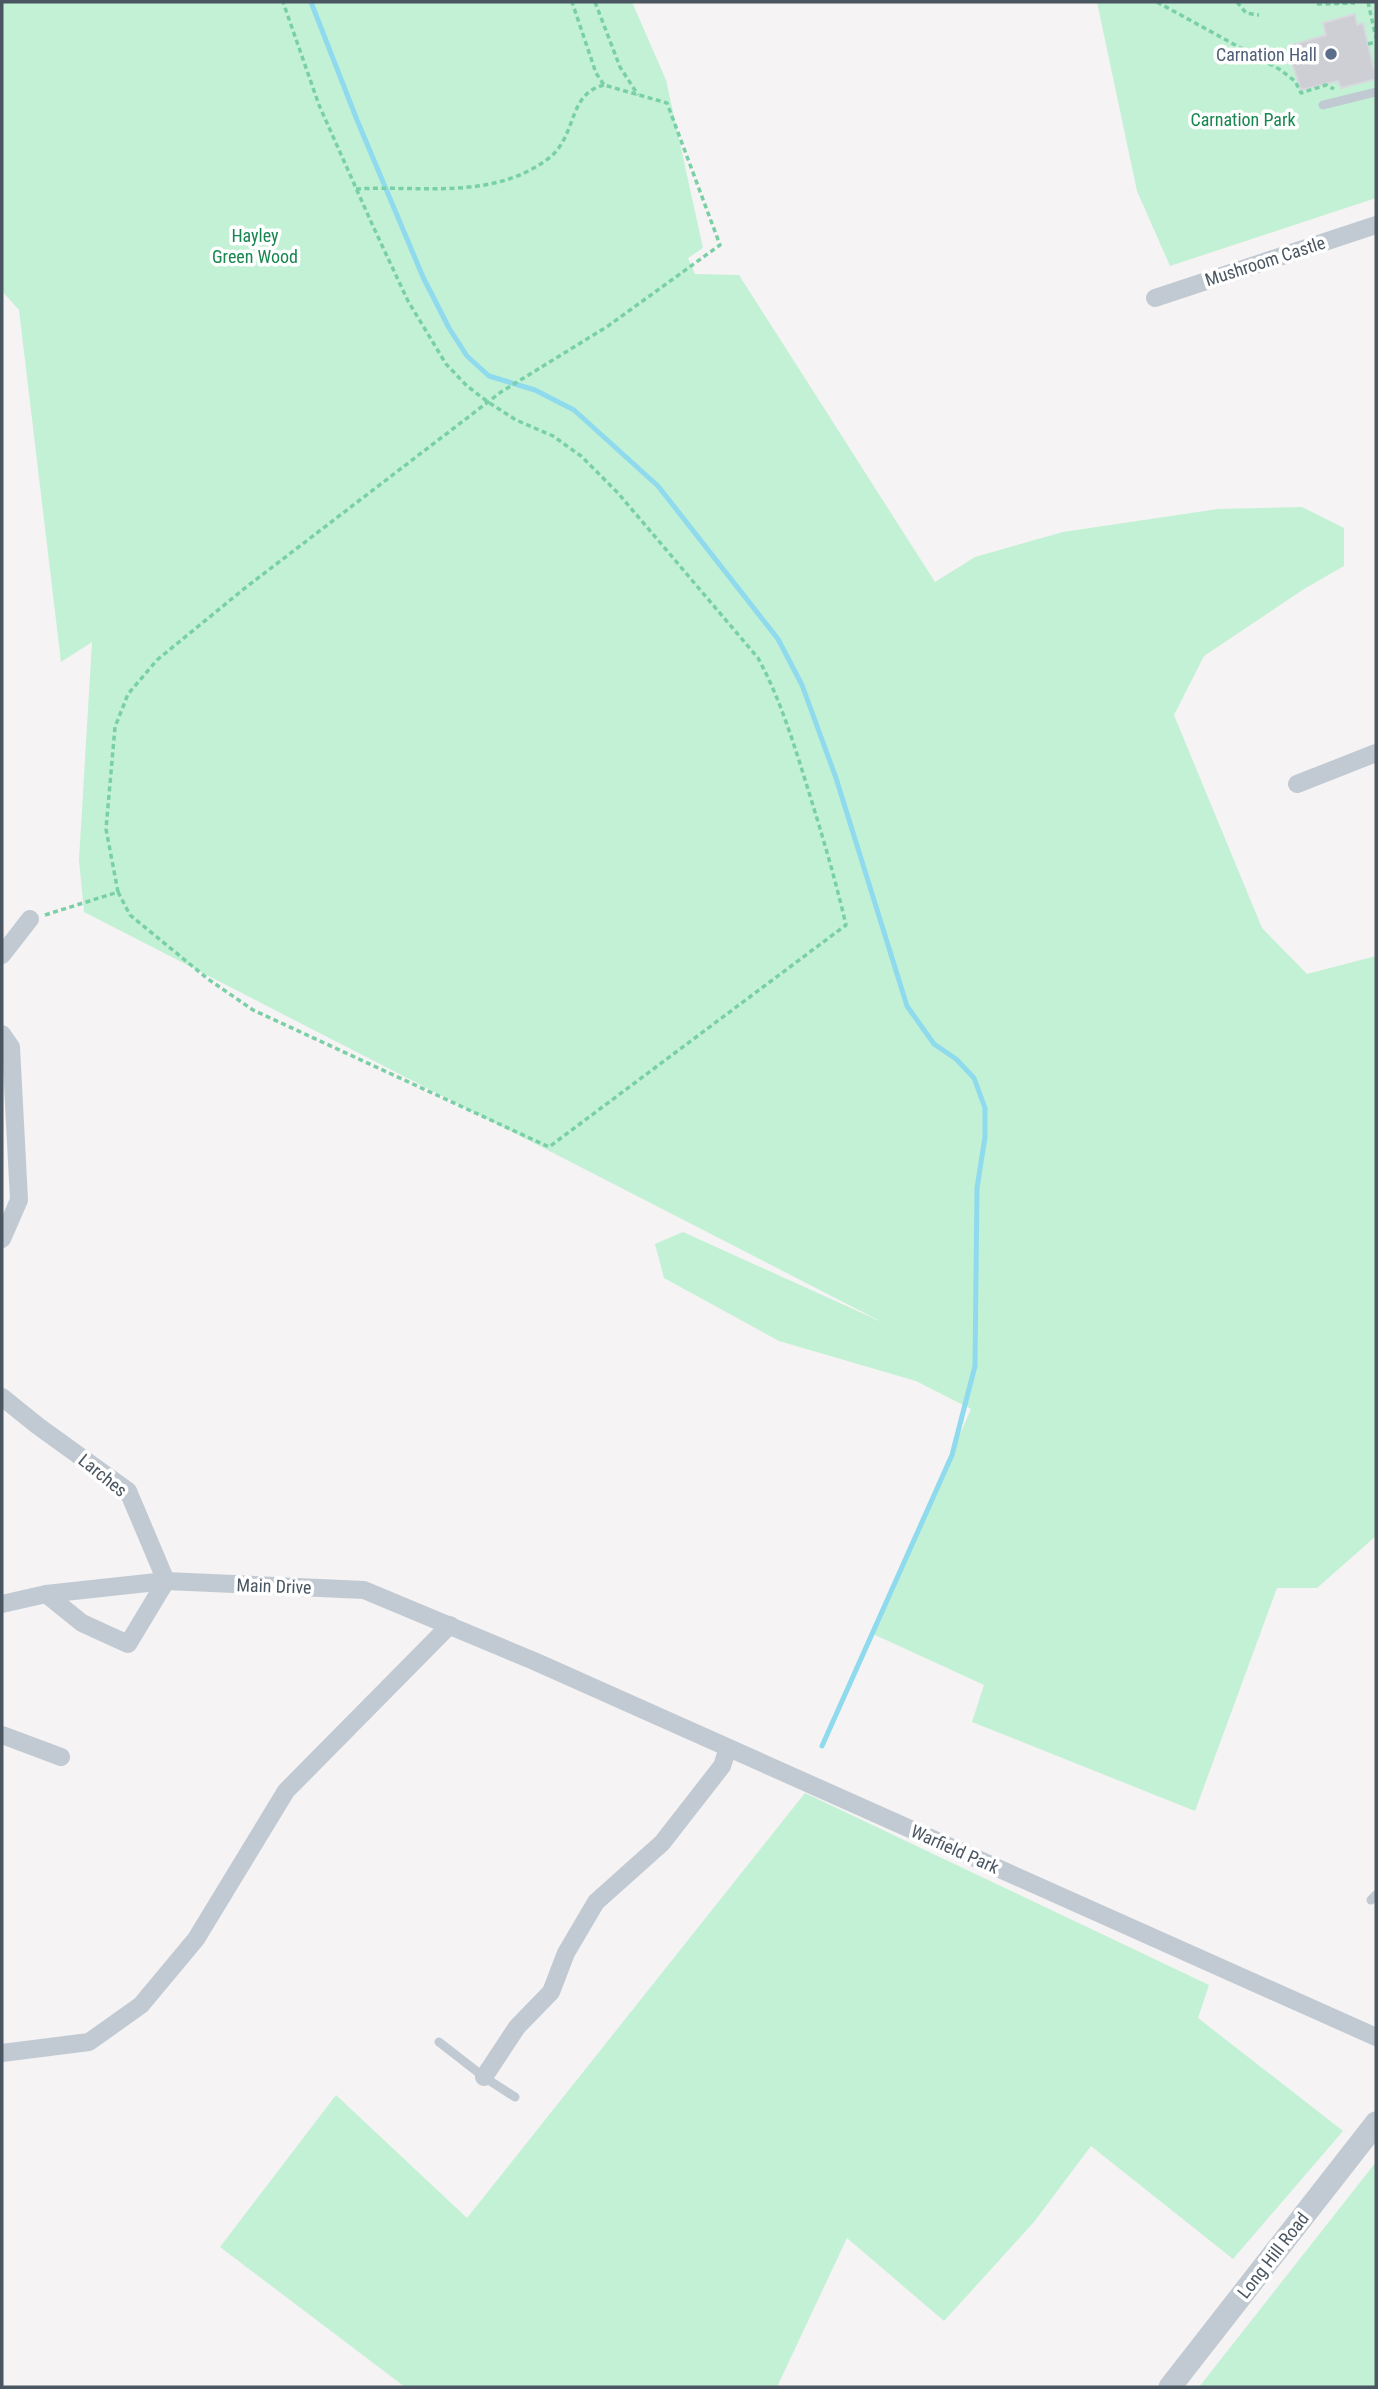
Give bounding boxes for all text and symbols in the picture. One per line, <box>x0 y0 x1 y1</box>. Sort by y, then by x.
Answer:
place label: Carnation Hall <box>1216 44 1317 65</box>
marker: Carnation Hall <box>1323 46 1339 62</box>
park label: Carnation Park <box>1190 109 1296 130</box>
park label: Hayley Green Wood <box>212 225 298 267</box>
street label: Mushroom Castle <box>1202 232 1328 290</box>
street label: Larches <box>75 1449 131 1501</box>
street label: Main Drive <box>236 1574 312 1598</box>
street label: Warfield Park <box>908 1820 1002 1878</box>
street label: Long Hill Road <box>1233 2208 1313 2302</box>

